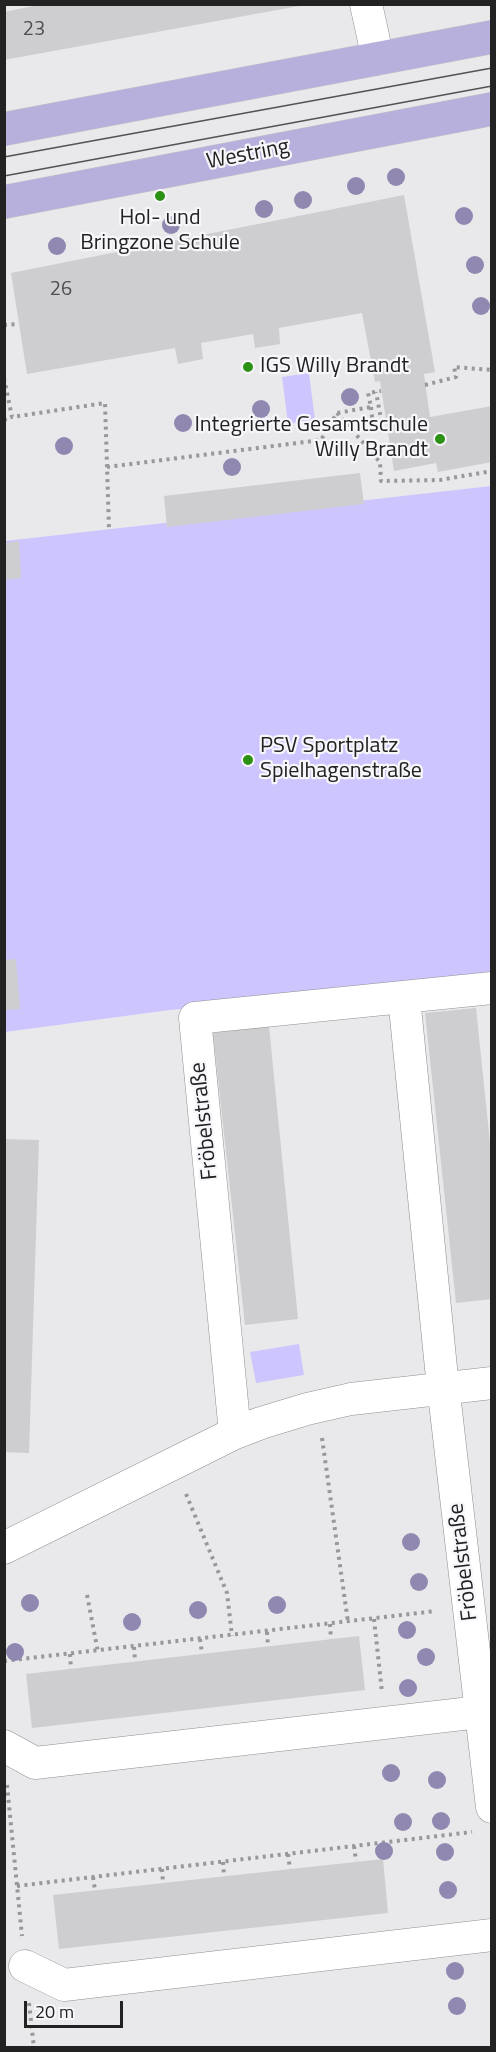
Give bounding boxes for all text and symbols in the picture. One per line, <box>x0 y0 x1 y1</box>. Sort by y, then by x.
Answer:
house number: 23 <box>23 18 45 42</box>
street label: Westring <box>204 134 292 176</box>
marker: Hol- und Bringzone Schule <box>153 189 167 203</box>
place label: Hol- und Bringzone Schule <box>80 206 240 258</box>
house number: 26 <box>50 278 72 302</box>
place label: IGS Willy Brandt <box>260 354 409 380</box>
marker: IGS Willy Brandt <box>241 360 255 374</box>
place label: Integrierte Gesamtschule Willy Brandt <box>194 413 428 464</box>
marker: Integrierte Gesamtschule Willy Brandt <box>433 432 447 446</box>
place label: PSV Sportplatz Spielhagenstraße <box>260 734 422 786</box>
marker: PSV Sportplatz Spielhagenstraße <box>241 753 255 767</box>
street label: Fröbelstraße <box>186 1061 224 1181</box>
street label: Fröbelstraße <box>444 1502 484 1622</box>
scale bar <box>27 1989 126 2027</box>
text: 20 m <box>35 1998 74 2025</box>

